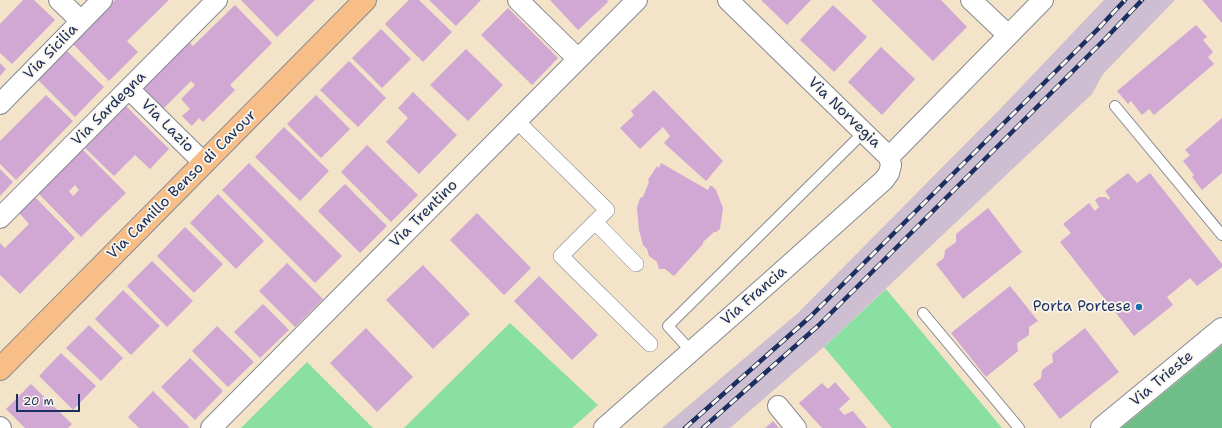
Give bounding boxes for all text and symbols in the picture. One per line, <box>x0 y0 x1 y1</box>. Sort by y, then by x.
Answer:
street label: Via Sicilia <box>20 21 82 83</box>
street label: Via Sardegna <box>68 68 150 150</box>
street label: Via Norvegia <box>804 74 884 152</box>
street label: Via Lazio <box>137 96 197 156</box>
street label: Via Camillo Benso di Cavour <box>104 107 260 263</box>
street label: Via Trentino <box>386 176 462 252</box>
street label: Via Francia <box>717 263 791 329</box>
place label: Porta Portese <box>1033 298 1131 316</box>
marker: Porta Portese <box>1134 302 1144 312</box>
street label: Via Trieste <box>1127 347 1197 411</box>
scale bar <box>18 386 82 412</box>
text: 20 m <box>23 393 54 409</box>

